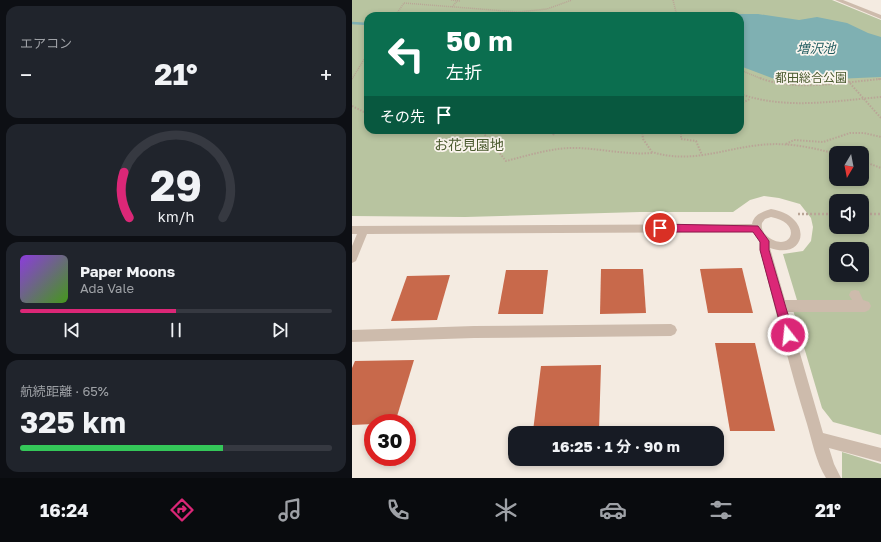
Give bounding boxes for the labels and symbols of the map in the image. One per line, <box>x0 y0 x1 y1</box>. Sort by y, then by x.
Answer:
water label: 増沢池 <box>796 40 837 56</box>
park label: 都田総合公園 <box>775 70 847 85</box>
park label: お花見園地 <box>434 136 504 153</box>
north arrow <box>829 146 869 186</box>
pin <box>643 211 677 245</box>
position arrow <box>767 314 809 356</box>
speed limit sign: 30 <box>364 414 416 466</box>

